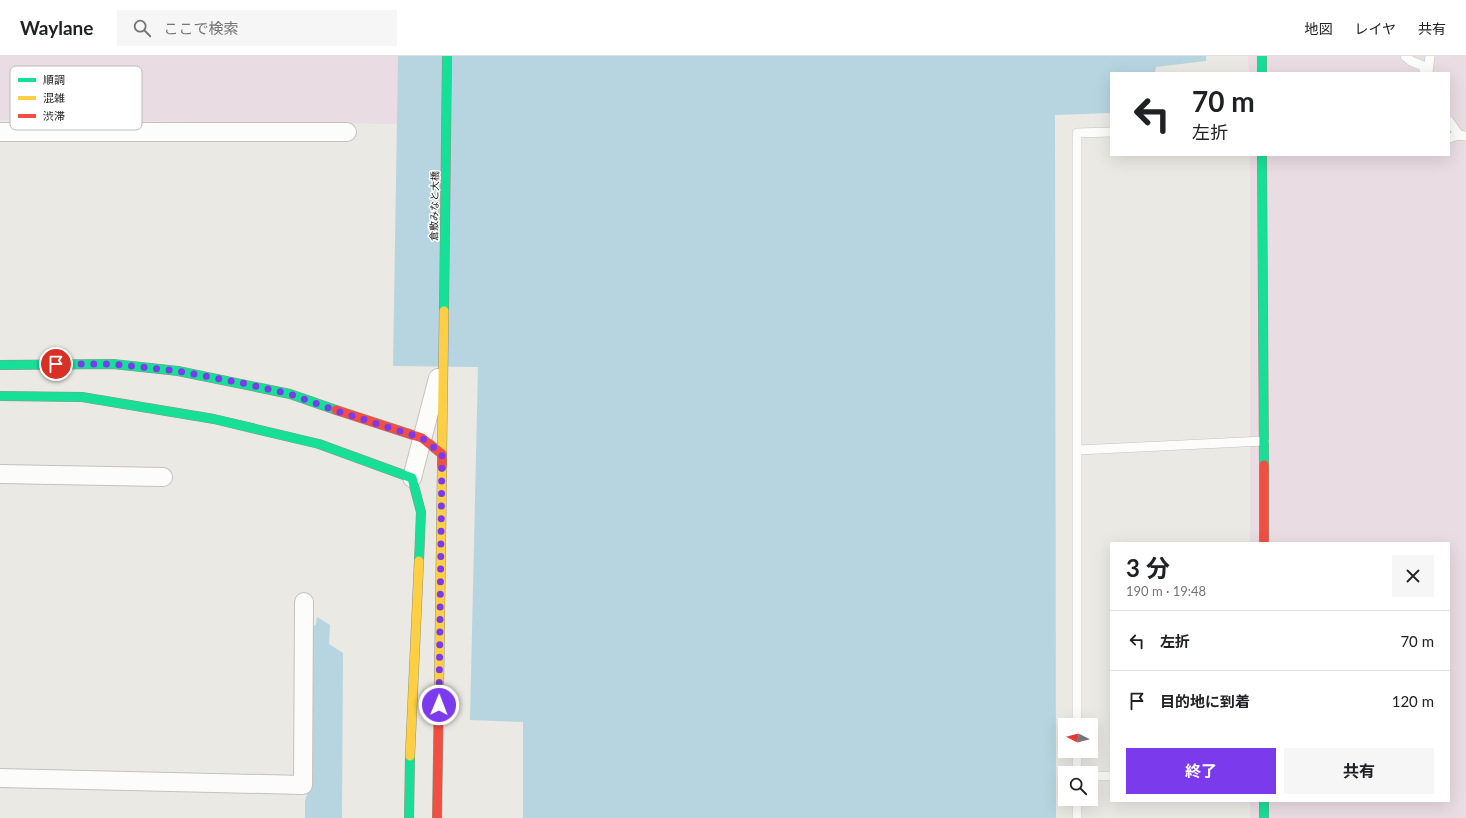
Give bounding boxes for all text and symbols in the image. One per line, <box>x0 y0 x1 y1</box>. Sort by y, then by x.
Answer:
search box <box>117 10 397 46</box>
text: Waylane <box>20 16 93 39</box>
icon: search <box>131 17 153 39</box>
text: ここで検索 <box>163 19 238 37</box>
text: 地図 <box>1304 20 1332 37</box>
text: レイヤ <box>1354 20 1396 37</box>
text: 共有 <box>1418 20 1446 37</box>
legend <box>10 66 142 130</box>
text: 順調 <box>43 73 65 86</box>
text: 70 m <box>1192 84 1255 118</box>
icon: left <box>1126 88 1178 140</box>
text: 混雑 <box>43 91 65 104</box>
text: 渋滞 <box>43 109 65 122</box>
text: 左折 <box>1192 121 1228 143</box>
street label: 倉敷みなと大橋 <box>427 171 441 241</box>
pin <box>39 347 73 381</box>
icon: arrive <box>45 353 67 375</box>
text: 3 分 <box>1126 553 1170 582</box>
button: close <box>1392 555 1434 597</box>
text: 190 m · 19:48 <box>1126 583 1206 599</box>
icon: left <box>1126 630 1148 652</box>
text: 左折 <box>1160 632 1190 650</box>
text: 70 m <box>1400 632 1434 650</box>
position arrow <box>418 684 460 726</box>
icon: arrive <box>1126 690 1148 712</box>
text: 目的地に到着 <box>1160 692 1250 710</box>
text: 120 m <box>1392 692 1434 710</box>
north arrow <box>1058 718 1098 758</box>
map controls <box>1058 718 1098 806</box>
button: 終了 <box>1126 748 1276 794</box>
button: 共有 <box>1284 748 1434 794</box>
button: search <box>1058 766 1098 806</box>

